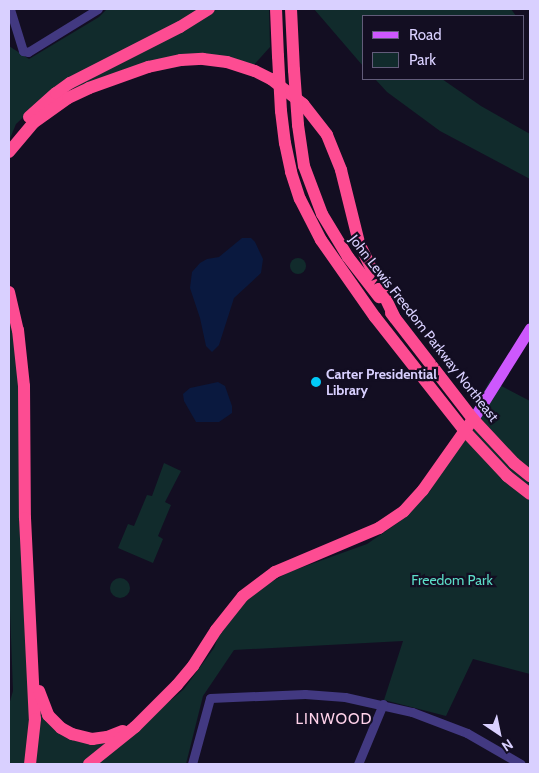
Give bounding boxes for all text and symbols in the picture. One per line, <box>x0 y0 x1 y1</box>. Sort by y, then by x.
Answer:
legend <box>362 15 524 80</box>
text: Road <box>409 26 442 44</box>
text: Park <box>409 51 436 69</box>
street label: John Lewis Freedom Parkway Northeast <box>346 231 502 425</box>
place label: Carter Presidential Library <box>326 366 437 398</box>
marker: Carter Presidential Library <box>310 376 322 388</box>
park label: Freedom Park <box>411 572 493 588</box>
north arrow <box>474 708 524 758</box>
district label: LINWOOD <box>295 711 373 729</box>
text: N <box>498 735 517 756</box>

